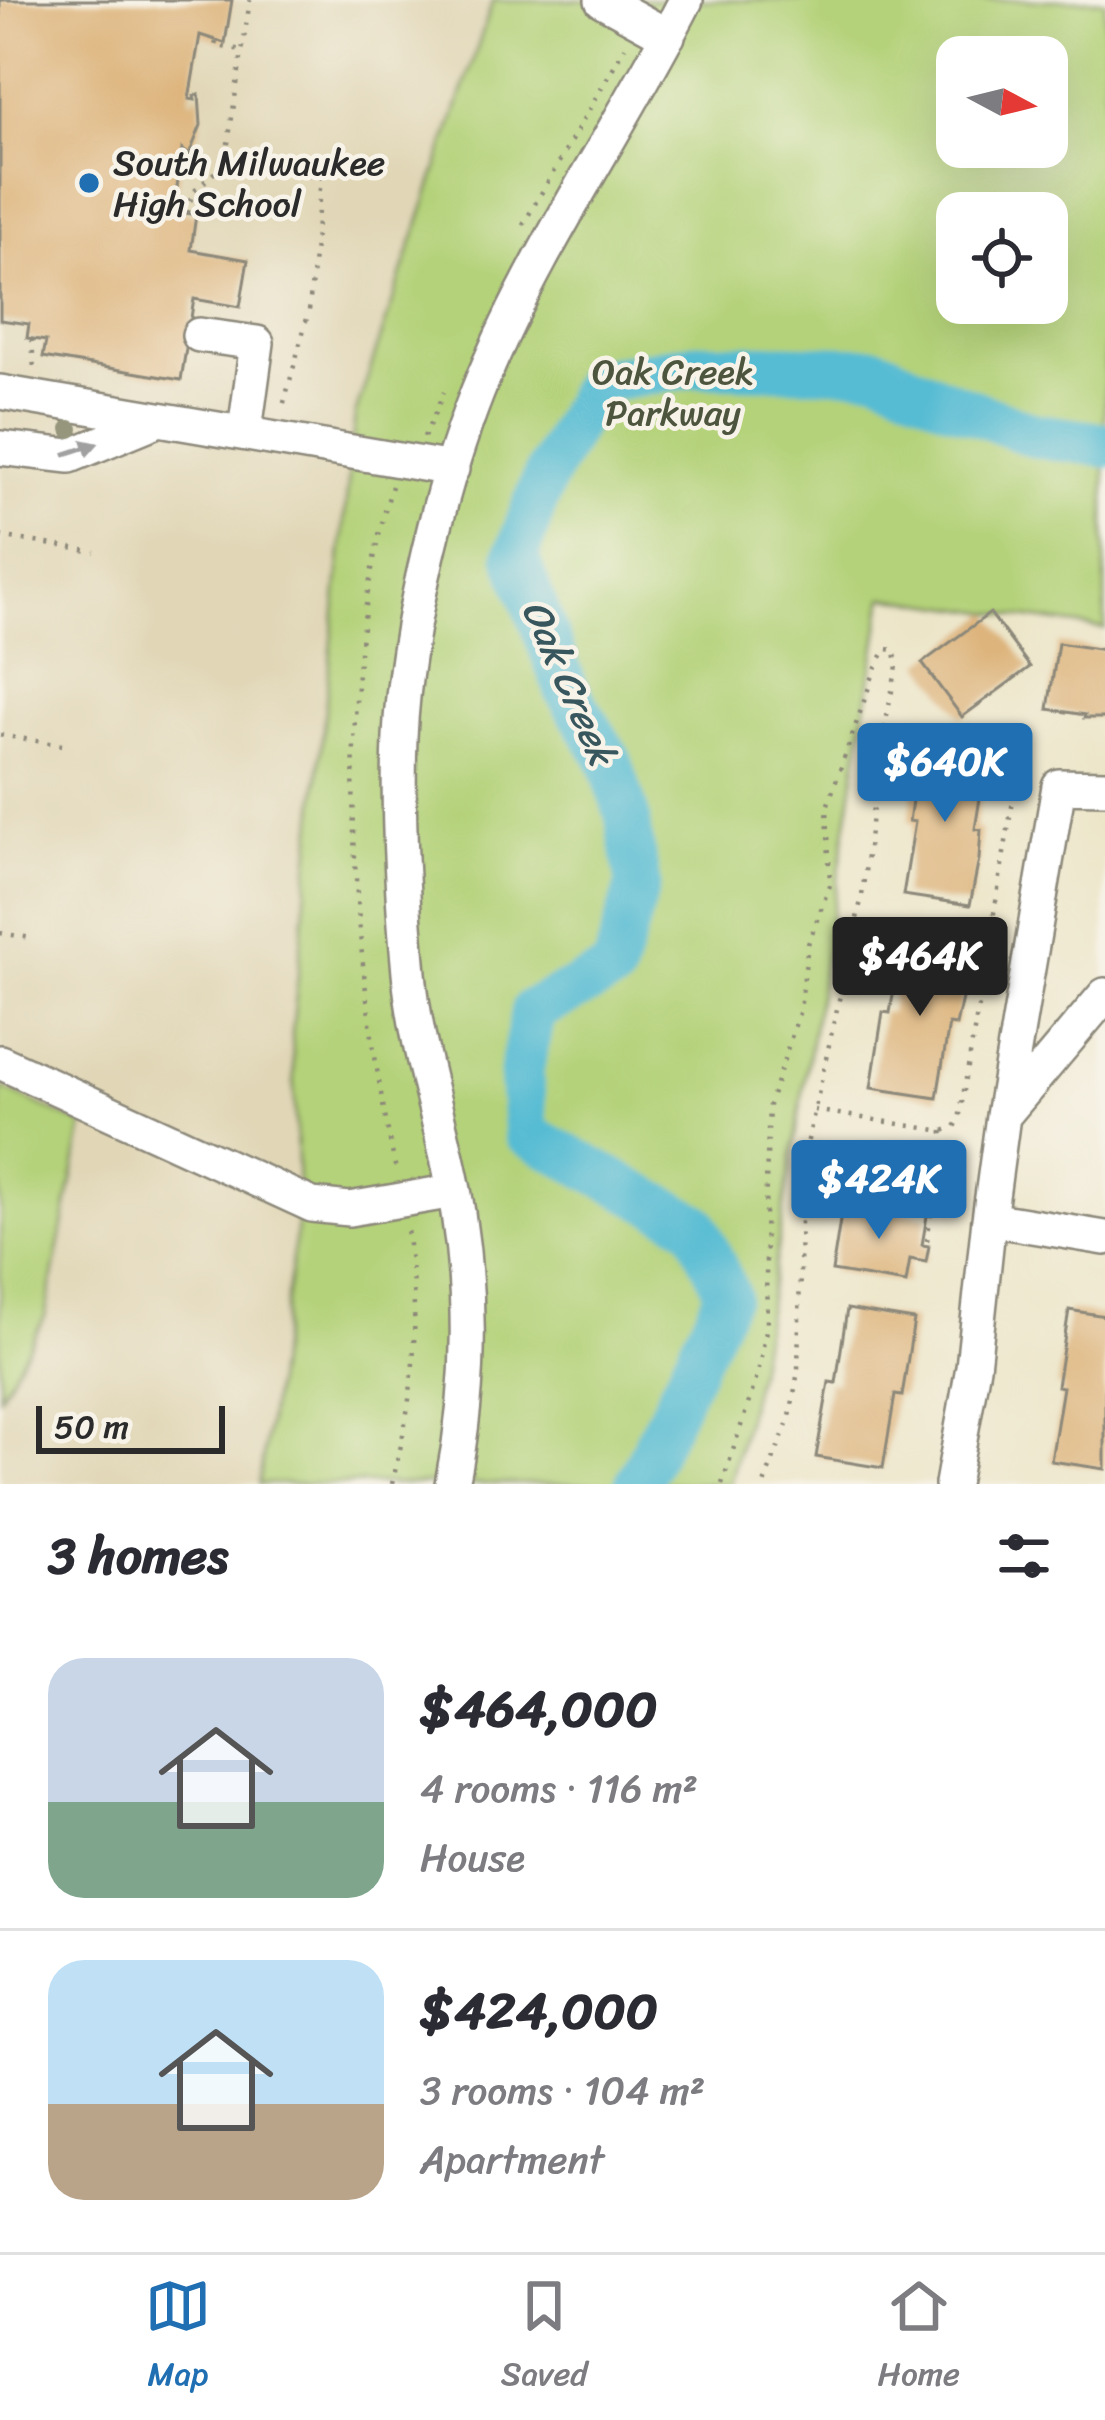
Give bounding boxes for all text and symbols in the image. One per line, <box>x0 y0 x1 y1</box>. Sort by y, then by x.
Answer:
north arrow <box>936 36 1068 168</box>
map controls <box>936 36 1068 324</box>
place label: South Milwaukee High School <box>113 131 385 236</box>
marker: South Milwaukee High School <box>76 170 102 196</box>
button: locate <box>936 192 1068 324</box>
park label: Oak Creek Parkway <box>592 340 754 445</box>
one-way arrow <box>63 439 100 458</box>
water label: Oak Creek <box>502 588 638 779</box>
pin: $640K <box>861 723 1029 825</box>
text: $640K <box>884 727 1006 796</box>
pin: $464K <box>836 917 1004 1019</box>
text: $464K <box>860 921 980 990</box>
pin: $424K <box>795 1140 963 1242</box>
text: $424K <box>818 1144 940 1213</box>
text: 50 m <box>54 1398 129 1456</box>
scale bar <box>36 1400 225 1453</box>
text: 3 homes <box>48 1511 228 1601</box>
icon: filters <box>991 1523 1057 1589</box>
text: $464,000 <box>420 1664 657 1754</box>
icon: home <box>144 1706 288 1850</box>
text: 4 rooms · 116 m² <box>420 1754 698 1823</box>
text: House <box>420 1823 525 1892</box>
text: $424,000 <box>420 1966 658 2056</box>
icon: home <box>144 2008 288 2152</box>
text: 3 rooms · 104 m² <box>420 2056 705 2125</box>
text: Apartment <box>420 2125 604 2194</box>
tab: Map <box>145 2273 211 2403</box>
tab: Saved <box>501 2273 588 2403</box>
tab: Home <box>878 2273 960 2403</box>

